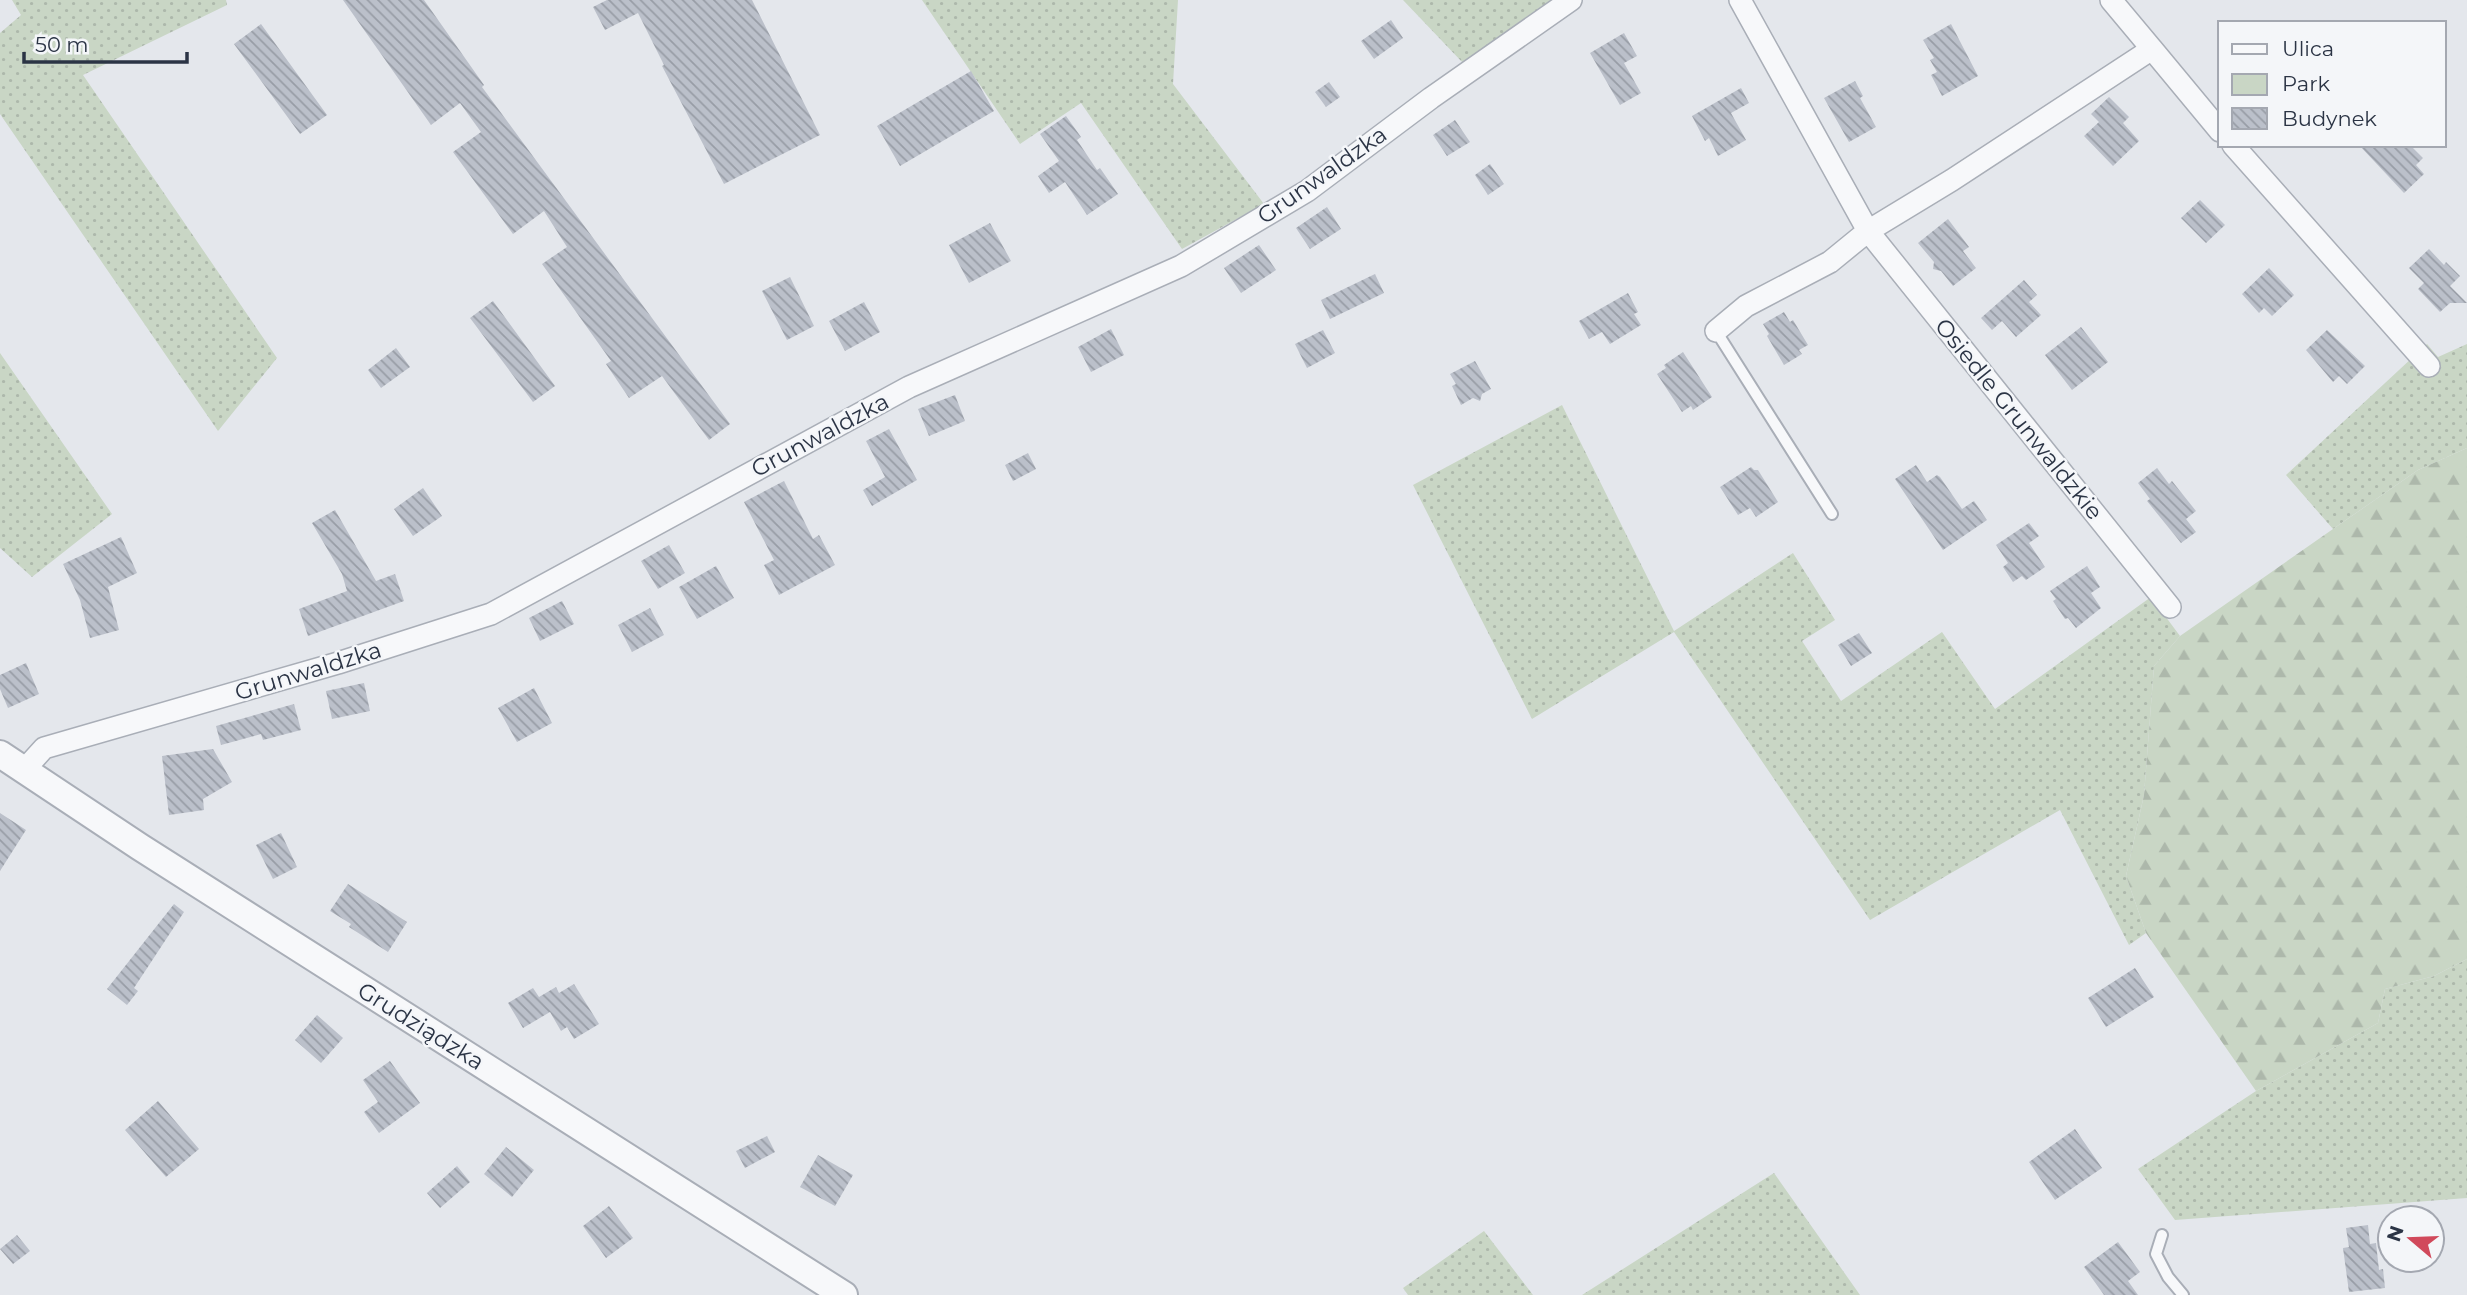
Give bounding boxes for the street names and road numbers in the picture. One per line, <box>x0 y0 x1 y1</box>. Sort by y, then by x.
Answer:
street label: Grunwaldzka <box>1252 120 1392 230</box>
street label: Osiedle Grunwaldzkie <box>1929 313 2109 525</box>
street label: Grunwaldzka <box>746 387 894 483</box>
street label: Grunwaldzka <box>231 635 385 707</box>
street label: Grudziądzka <box>353 976 489 1076</box>

